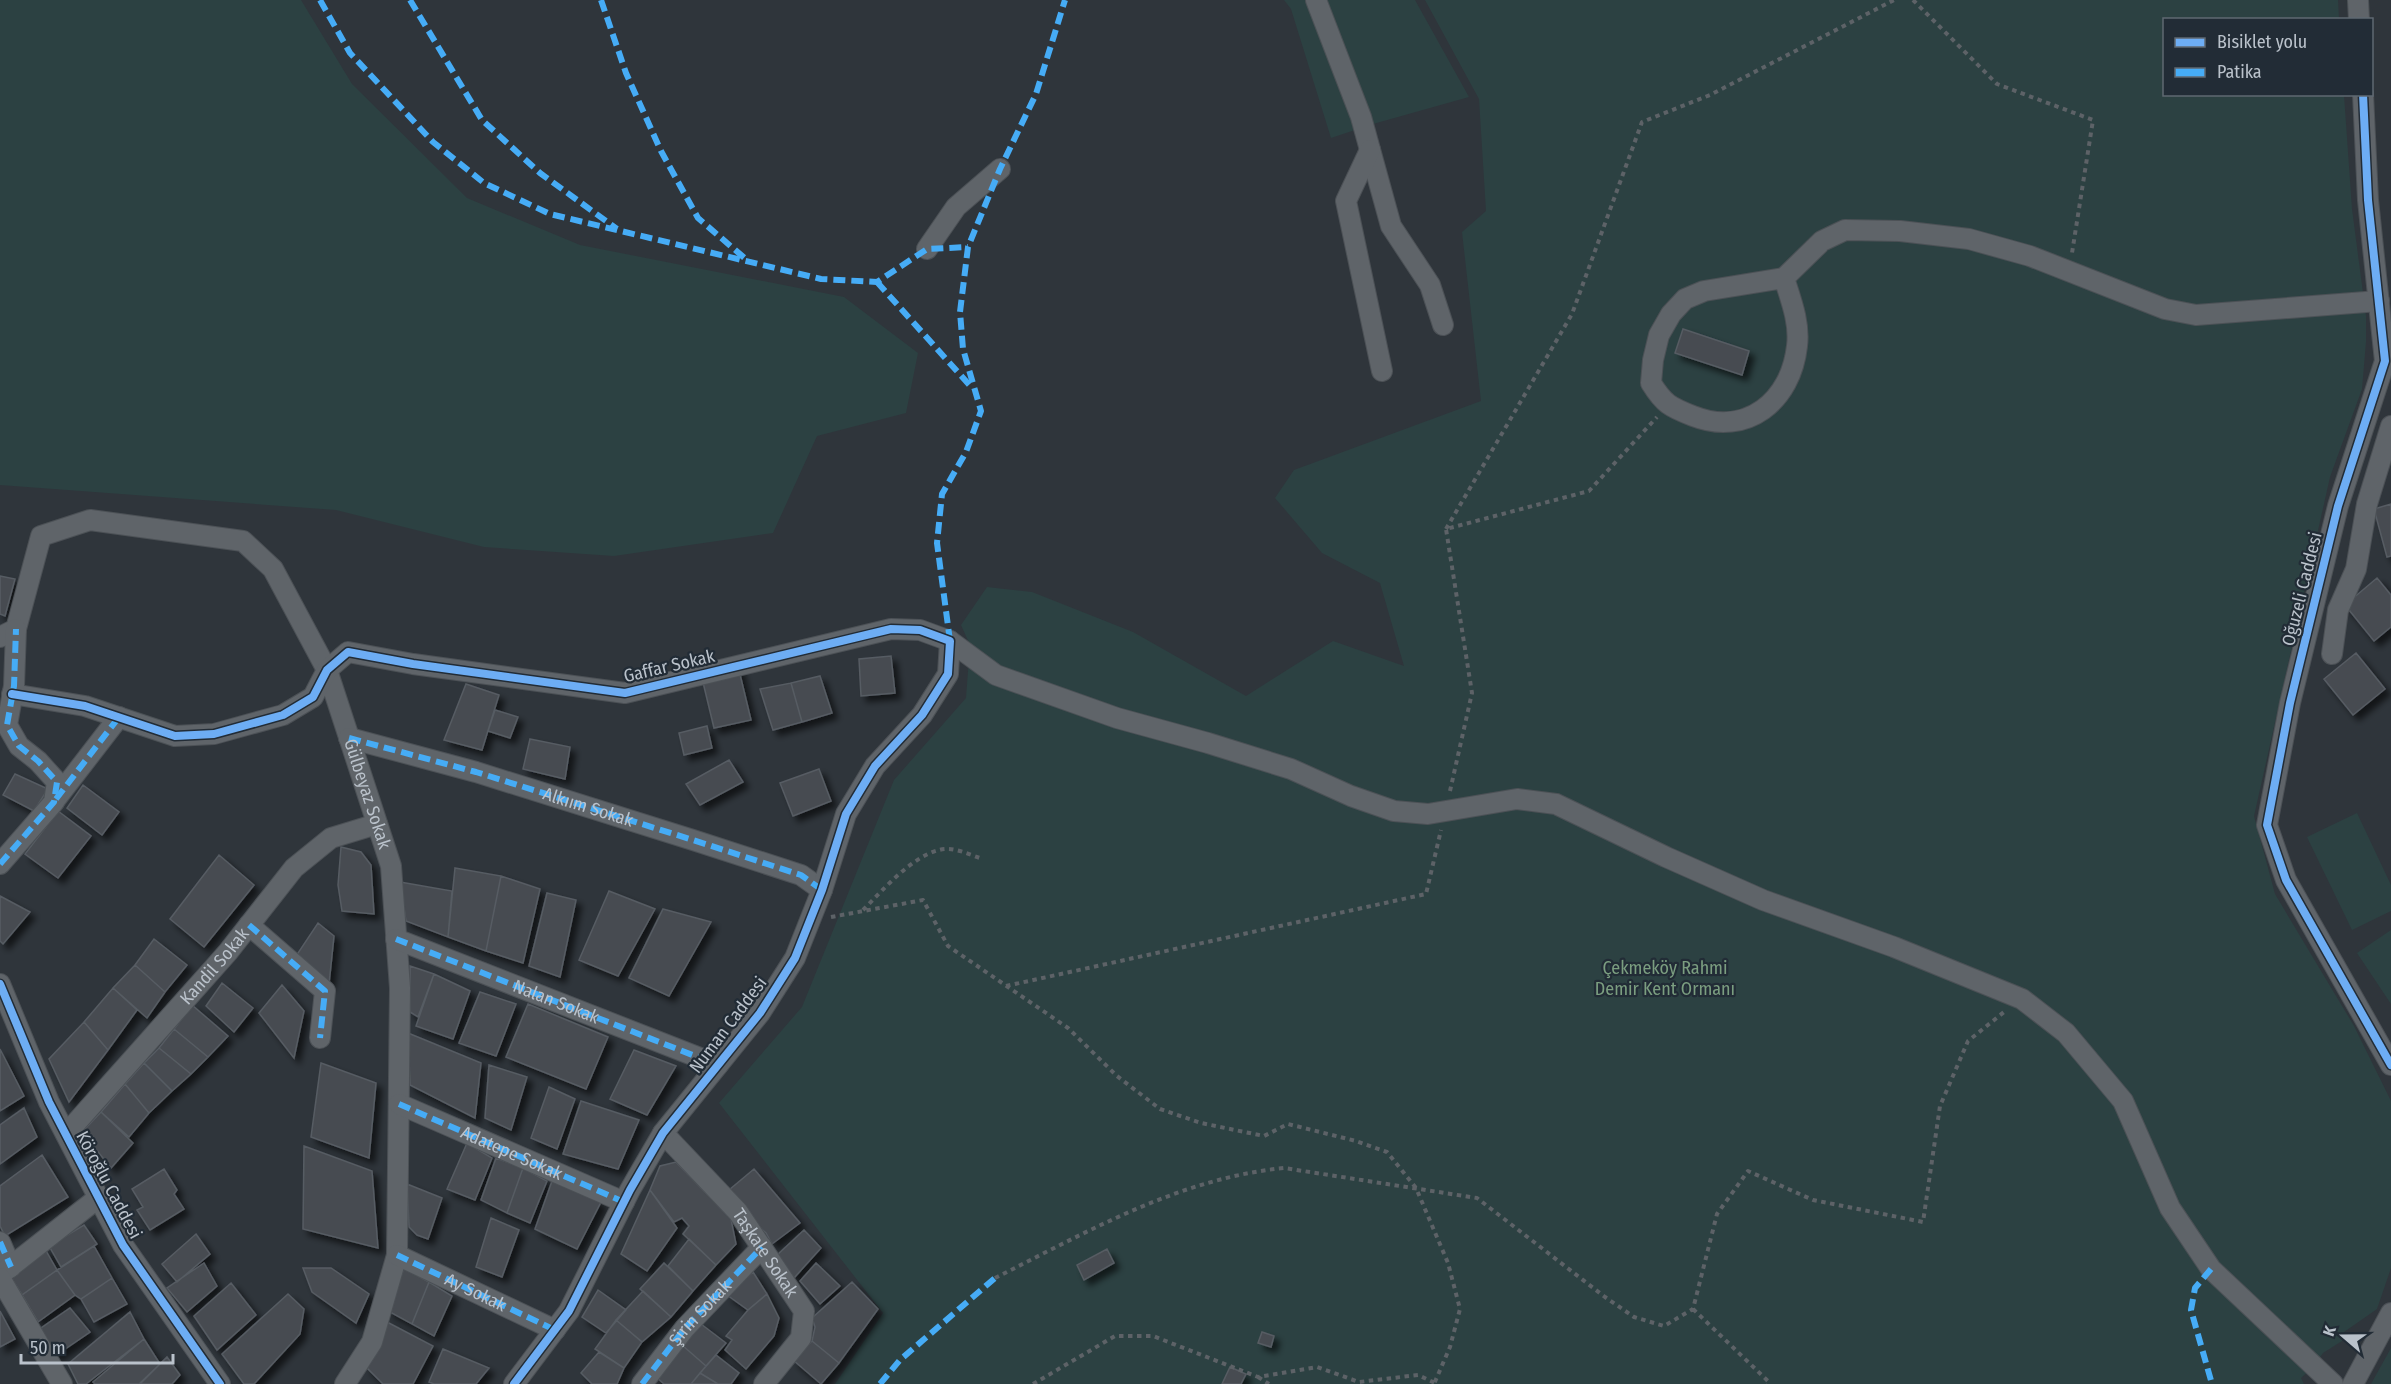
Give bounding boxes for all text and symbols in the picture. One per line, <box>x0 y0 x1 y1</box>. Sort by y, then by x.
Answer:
legend <box>2163 18 2373 96</box>
text: Bisiklet yolu <box>2217 31 2307 53</box>
text: Patika <box>2217 61 2262 83</box>
street label: Oğuzeli Caddesi <box>2277 530 2327 648</box>
street label: Gaffar Sokak <box>621 645 717 687</box>
street label: Gülbeyaz Sokak <box>339 736 396 852</box>
street label: Alkıım Sokak <box>540 783 637 832</box>
street label: Kandil Sokak <box>175 923 254 1009</box>
park label: Çekmeköy Rahmi Demir Kent Ormanı <box>1595 957 1735 1000</box>
street label: Numan Caddesi <box>685 972 771 1078</box>
street label: Nalan Sokak <box>510 975 603 1029</box>
street label: Adatepe Sokak <box>457 1121 567 1185</box>
street label: Köroğlu Caddesi <box>71 1127 147 1243</box>
street label: Taşkale Sokak <box>728 1204 803 1302</box>
street label: Ay Sokak <box>441 1268 510 1317</box>
street label: Şirin Sokak <box>664 1275 736 1350</box>
north arrow <box>2313 1306 2373 1366</box>
text: K <box>2319 1323 2340 1339</box>
scale bar <box>21 1327 172 1365</box>
text: 50 m <box>30 1337 66 1359</box>

